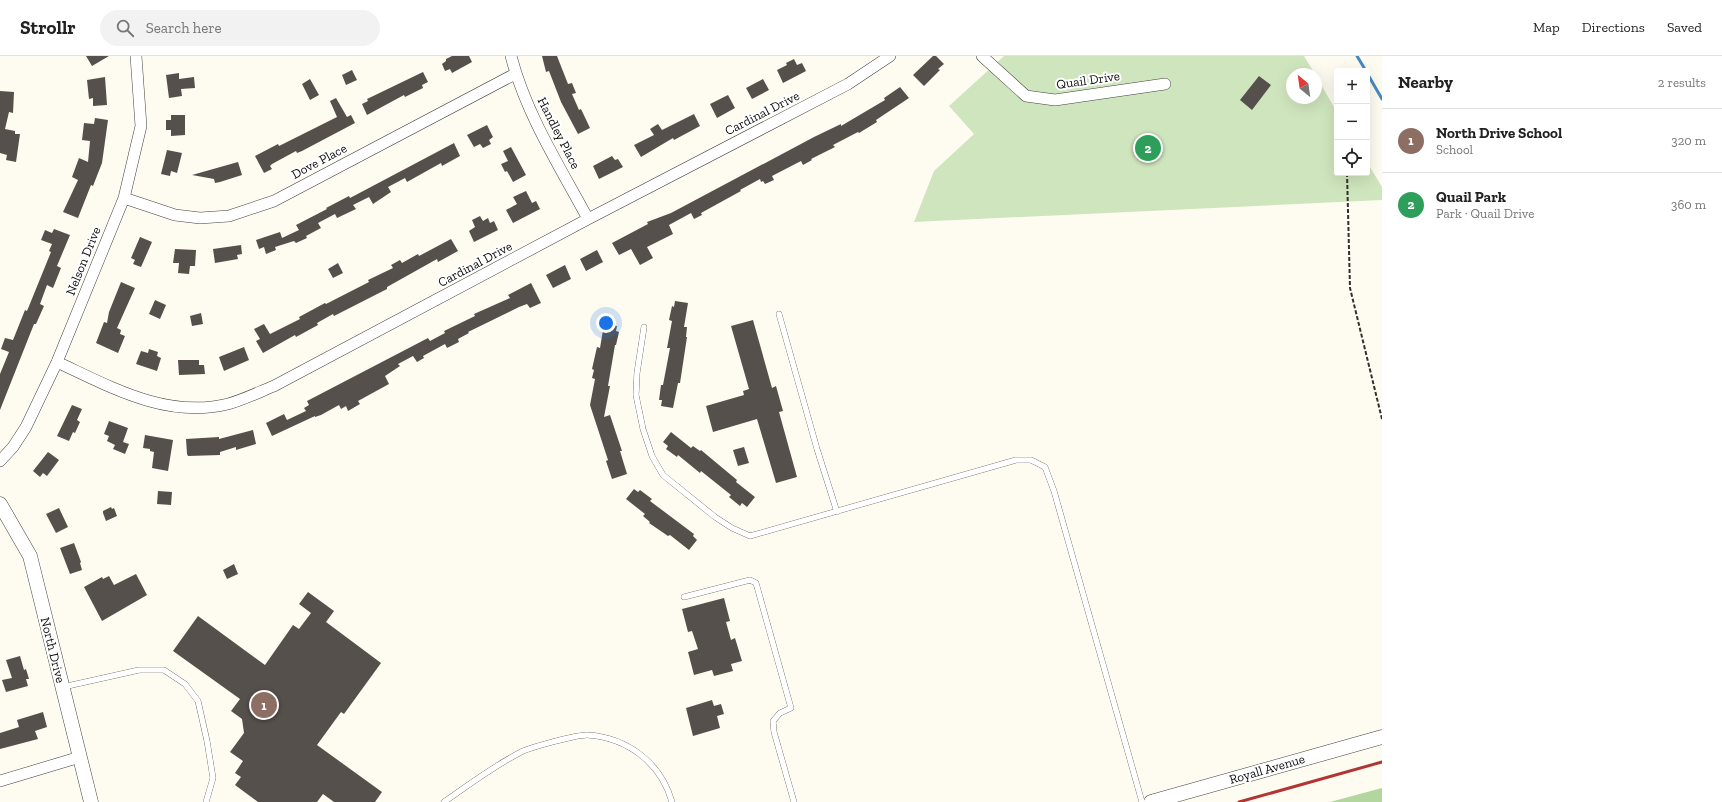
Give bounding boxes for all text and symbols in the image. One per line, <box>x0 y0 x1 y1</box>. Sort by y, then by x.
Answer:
search box <box>100 10 380 46</box>
text: Strollr <box>20 16 76 39</box>
icon: search <box>114 17 136 39</box>
text: Search here <box>146 19 222 37</box>
text: Map <box>1533 19 1560 36</box>
text: Directions <box>1582 19 1645 36</box>
text: Saved <box>1667 19 1702 36</box>
street label: Quail Drive <box>1055 68 1121 92</box>
north arrow <box>1286 68 1322 104</box>
map controls <box>1334 68 1370 176</box>
button: + <box>1334 68 1370 104</box>
text: Nearby <box>1398 72 1453 92</box>
text: 2 results <box>1658 75 1706 90</box>
street label: Cardinal Drive <box>722 88 802 138</box>
street label: Handley Place <box>535 95 583 171</box>
button: − <box>1334 104 1370 140</box>
text: North Drive School <box>1436 124 1562 142</box>
pin: 2 <box>1135 133 1161 163</box>
text: 1 <box>1408 133 1414 148</box>
text: 320 m <box>1671 133 1706 148</box>
street label: Dove Place <box>289 140 349 182</box>
button: locate <box>1334 140 1370 176</box>
text: School <box>1436 142 1473 157</box>
text: Quail Park <box>1436 188 1506 206</box>
text: 2 <box>1408 197 1414 212</box>
text: 360 m <box>1671 197 1706 212</box>
text: Park · Quail Drive <box>1436 206 1534 221</box>
street label: Nelson Drive <box>63 225 103 297</box>
street label: Cardinal Drive <box>435 238 515 290</box>
your location <box>596 313 616 333</box>
street label: North Drive <box>38 616 68 684</box>
pin: 1 <box>251 690 277 720</box>
street label: Royall Avenue <box>1227 751 1307 787</box>

